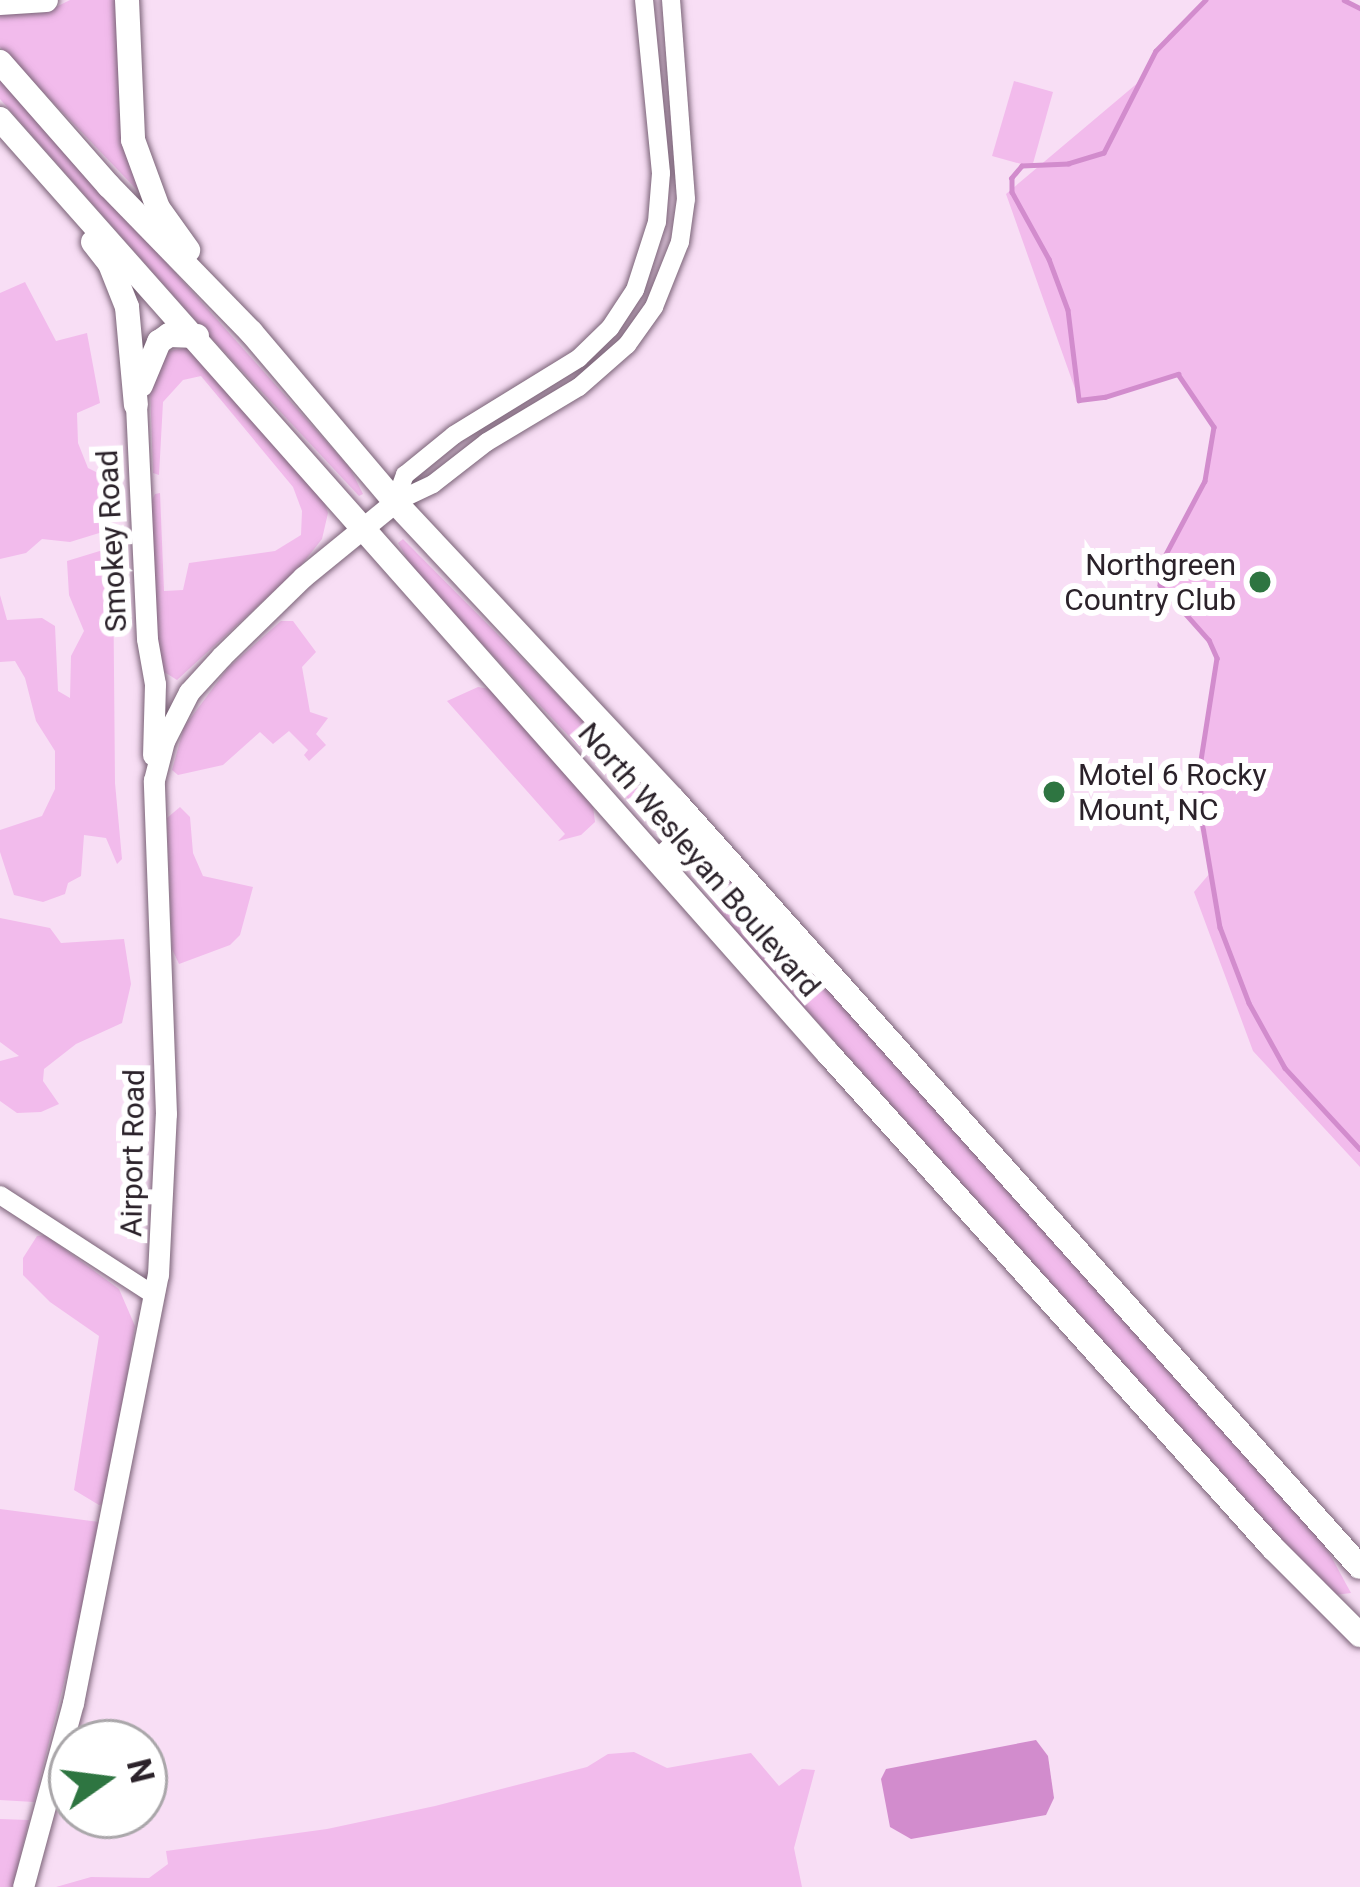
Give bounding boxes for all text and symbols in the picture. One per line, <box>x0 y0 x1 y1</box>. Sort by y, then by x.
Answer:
street label: Smokey Road <box>89 449 135 633</box>
place label: Northgreen Country Club <box>1064 547 1236 618</box>
marker: Northgreen Country Club <box>1247 569 1273 595</box>
street label: North Wesleyan Boulevard <box>570 716 828 1004</box>
place label: Motel 6 Rocky Mount, NC <box>1078 757 1267 828</box>
marker: Motel 6 Rocky Mount, NC <box>1041 779 1067 805</box>
street label: Airport Road <box>114 1069 152 1237</box>
north arrow <box>48 1719 168 1839</box>
text: N <box>119 1755 162 1787</box>

